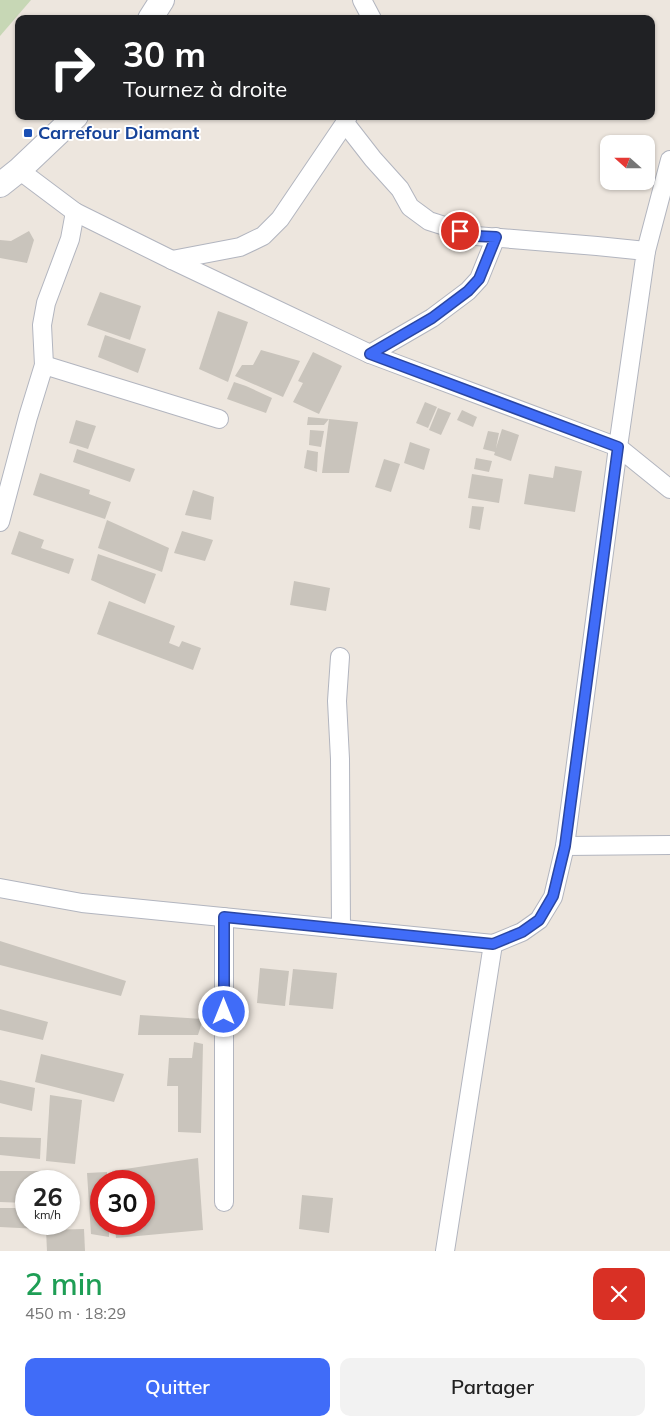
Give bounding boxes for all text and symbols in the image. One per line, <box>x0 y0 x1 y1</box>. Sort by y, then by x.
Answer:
text: 30 m <box>123 32 206 76</box>
icon: right <box>40 35 105 100</box>
text: Tournez à droite <box>123 75 287 103</box>
place label: Carrefour Diamant <box>38 121 200 144</box>
marker: Carrefour Diamant <box>22 127 34 139</box>
north arrow <box>600 135 655 190</box>
map controls <box>600 135 655 190</box>
pin <box>439 210 481 252</box>
icon: arrive <box>446 217 474 245</box>
position arrow <box>197 985 249 1037</box>
speed limit sign: 30 <box>90 1170 155 1235</box>
text: 26 <box>32 1181 63 1212</box>
text: km/h <box>34 1207 61 1222</box>
text: 2 min <box>25 1265 103 1303</box>
button: close <box>593 1268 645 1320</box>
text: 450 m · 18:29 <box>25 1303 126 1323</box>
button: Quitter <box>25 1358 330 1416</box>
button: Partager <box>340 1358 645 1416</box>

